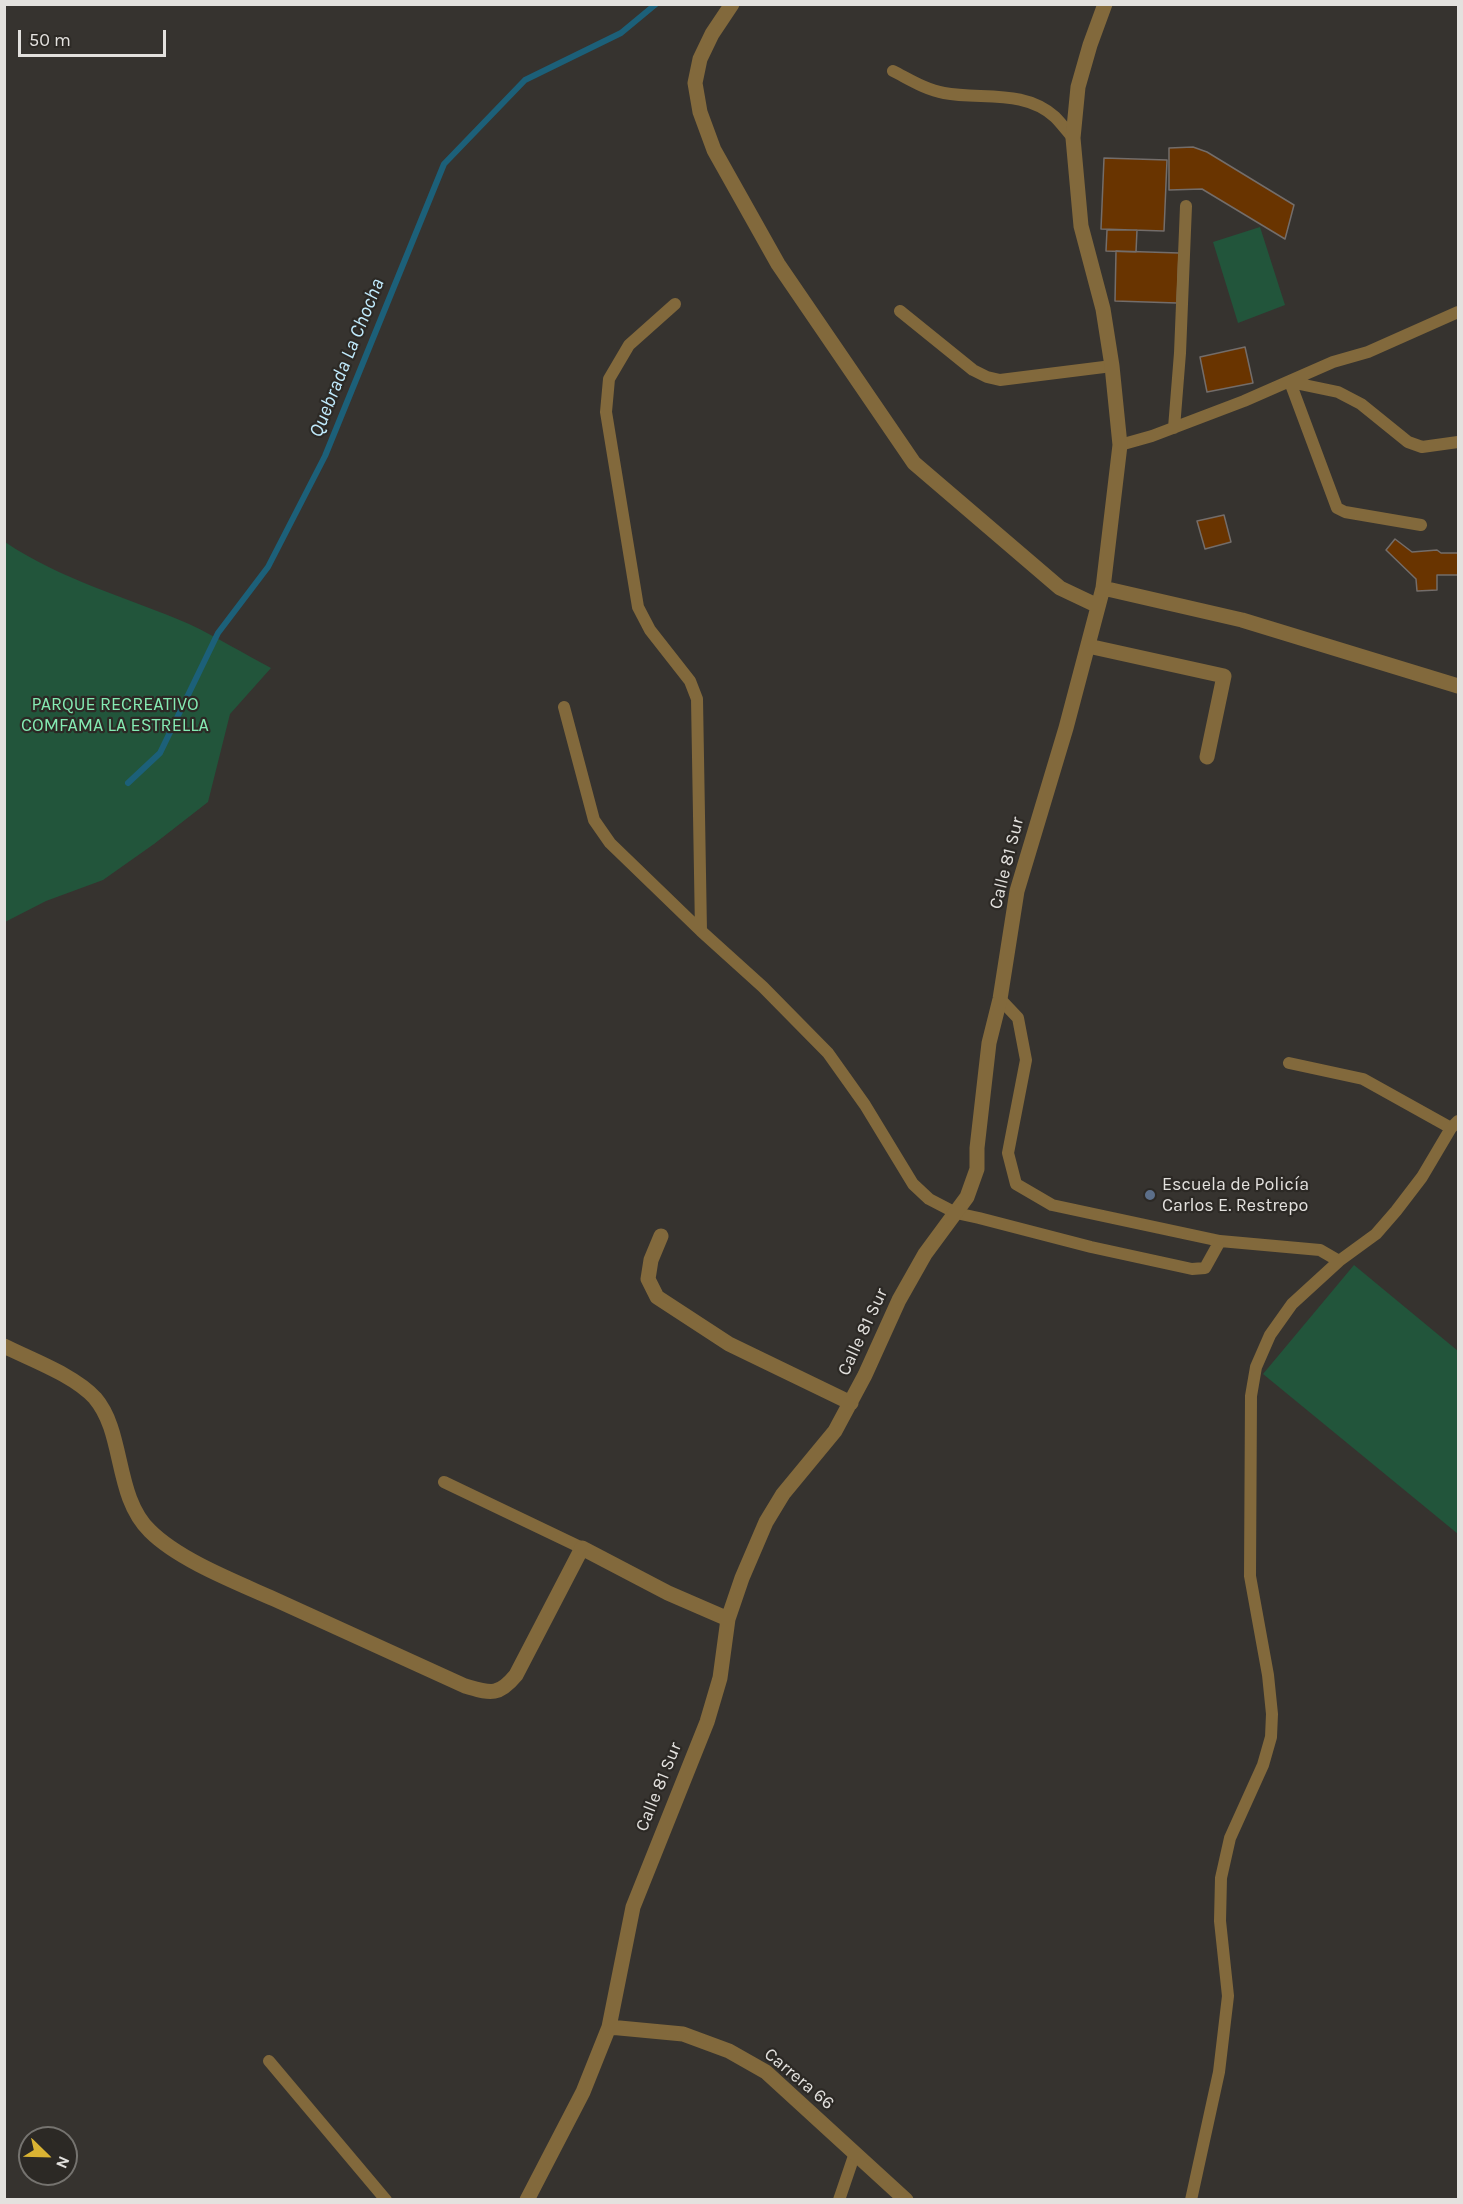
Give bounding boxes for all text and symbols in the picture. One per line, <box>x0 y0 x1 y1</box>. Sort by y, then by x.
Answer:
scale bar <box>21 18 170 56</box>
text: 50 m <box>29 29 71 51</box>
water label: Quebrada La Chocha <box>304 275 390 441</box>
park label: PARQUE RECREATIVO COMFAMA LA ESTRELLA <box>21 694 209 736</box>
street label: Calle 81 Sur <box>985 815 1029 911</box>
place label: Escuela de Policía Carlos E. Restrepo <box>1162 1174 1309 1216</box>
marker: Escuela de Policía Carlos E. Restrepo <box>1143 1188 1157 1202</box>
street label: Calle 81 Sur <box>833 1285 893 1379</box>
street label: Calle 81 Sur <box>631 1739 687 1835</box>
street label: Carrera 66 <box>760 2044 838 2114</box>
north arrow <box>18 2126 78 2186</box>
text: N <box>52 2153 74 2171</box>

